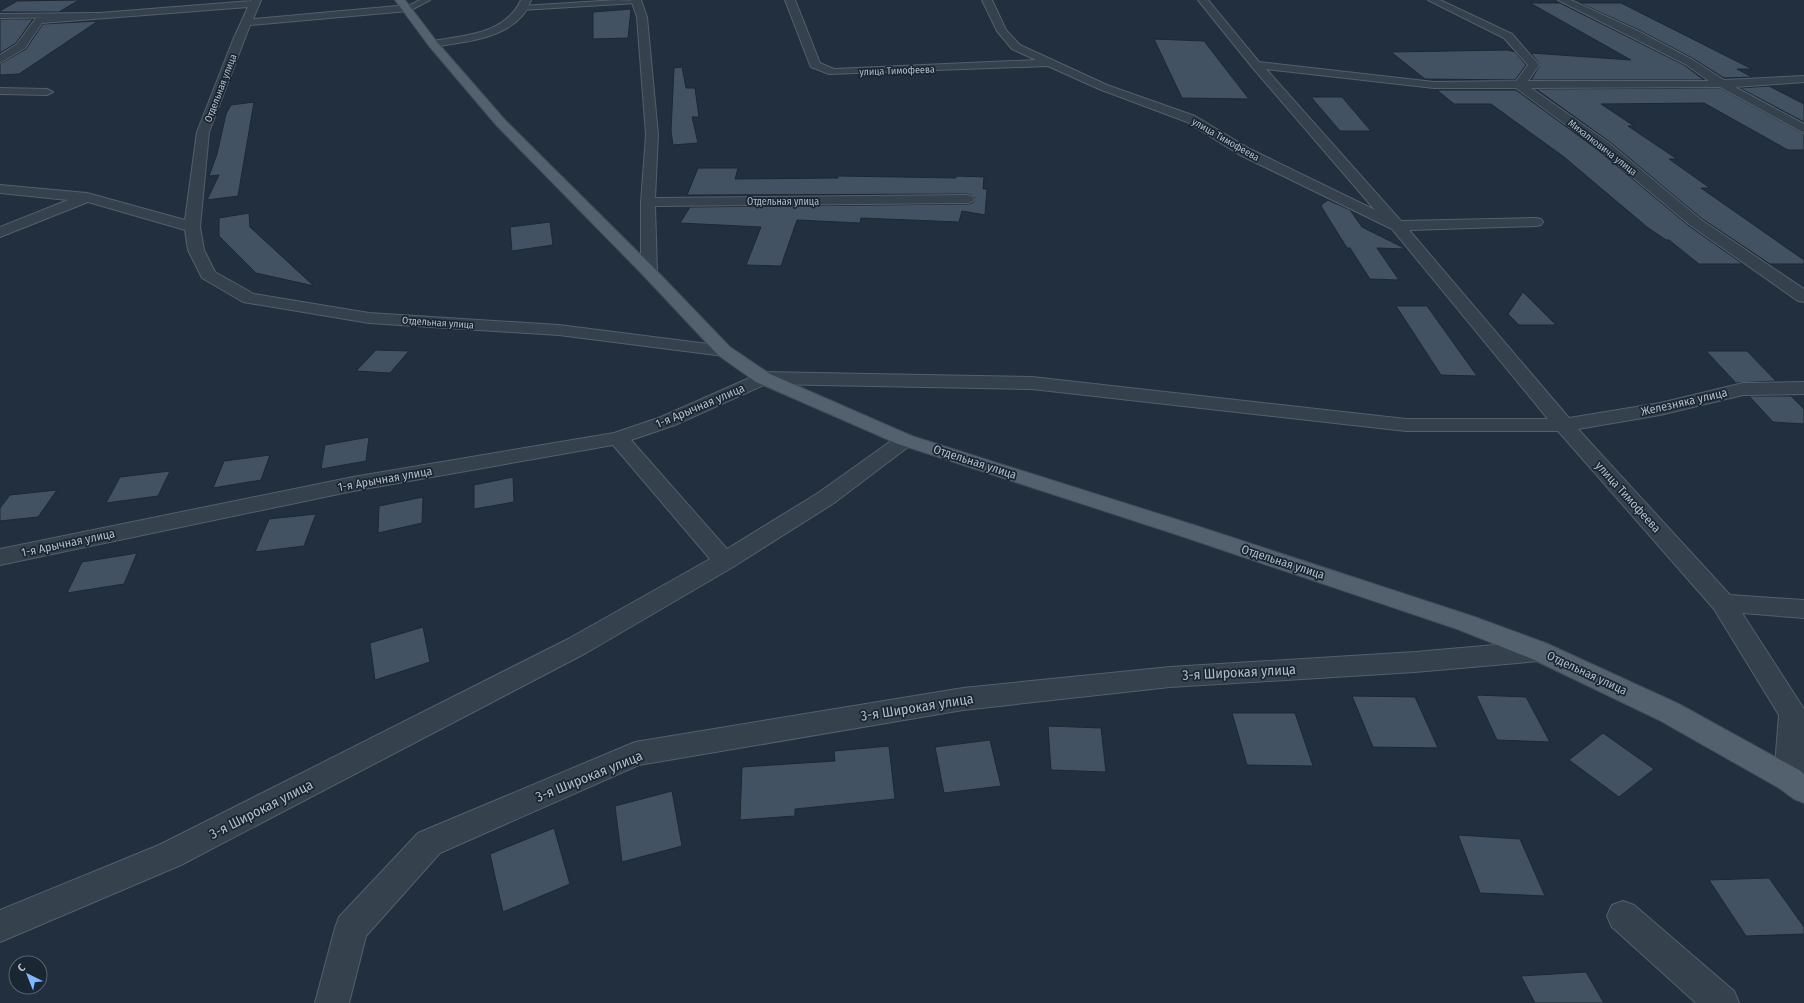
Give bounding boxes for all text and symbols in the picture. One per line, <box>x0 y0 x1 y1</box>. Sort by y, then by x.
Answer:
street label: Отдельная улица <box>202 52 239 124</box>
street label: улица Тимофеева <box>859 64 935 78</box>
street label: улица Тимофеева <box>1190 116 1261 164</box>
street label: Михалковича улица <box>1565 117 1639 179</box>
street label: Отдельная улица <box>747 196 819 208</box>
street label: Отдельная улица <box>402 314 474 332</box>
street label: 1-я Арычная улица <box>653 381 747 431</box>
street label: Железняка улица <box>1639 385 1729 419</box>
street label: Отдельная улица <box>932 442 1018 482</box>
street label: улица Тимофеева <box>1592 459 1664 535</box>
street label: 1-я Арычная улица <box>337 464 433 494</box>
street label: 1-я Арычная улица <box>20 526 116 560</box>
street label: Отдельная улица <box>1240 542 1326 582</box>
street label: Отдельная улица <box>1545 648 1629 698</box>
street label: 3-я Широкая улица <box>1182 661 1296 684</box>
street label: 3-я Широкая улица <box>859 690 975 725</box>
street label: 3-я Широкая улица <box>533 747 645 806</box>
street label: 3-я Широкая улица <box>207 776 316 843</box>
north arrow <box>8 955 48 995</box>
text: С <box>15 961 28 975</box>

